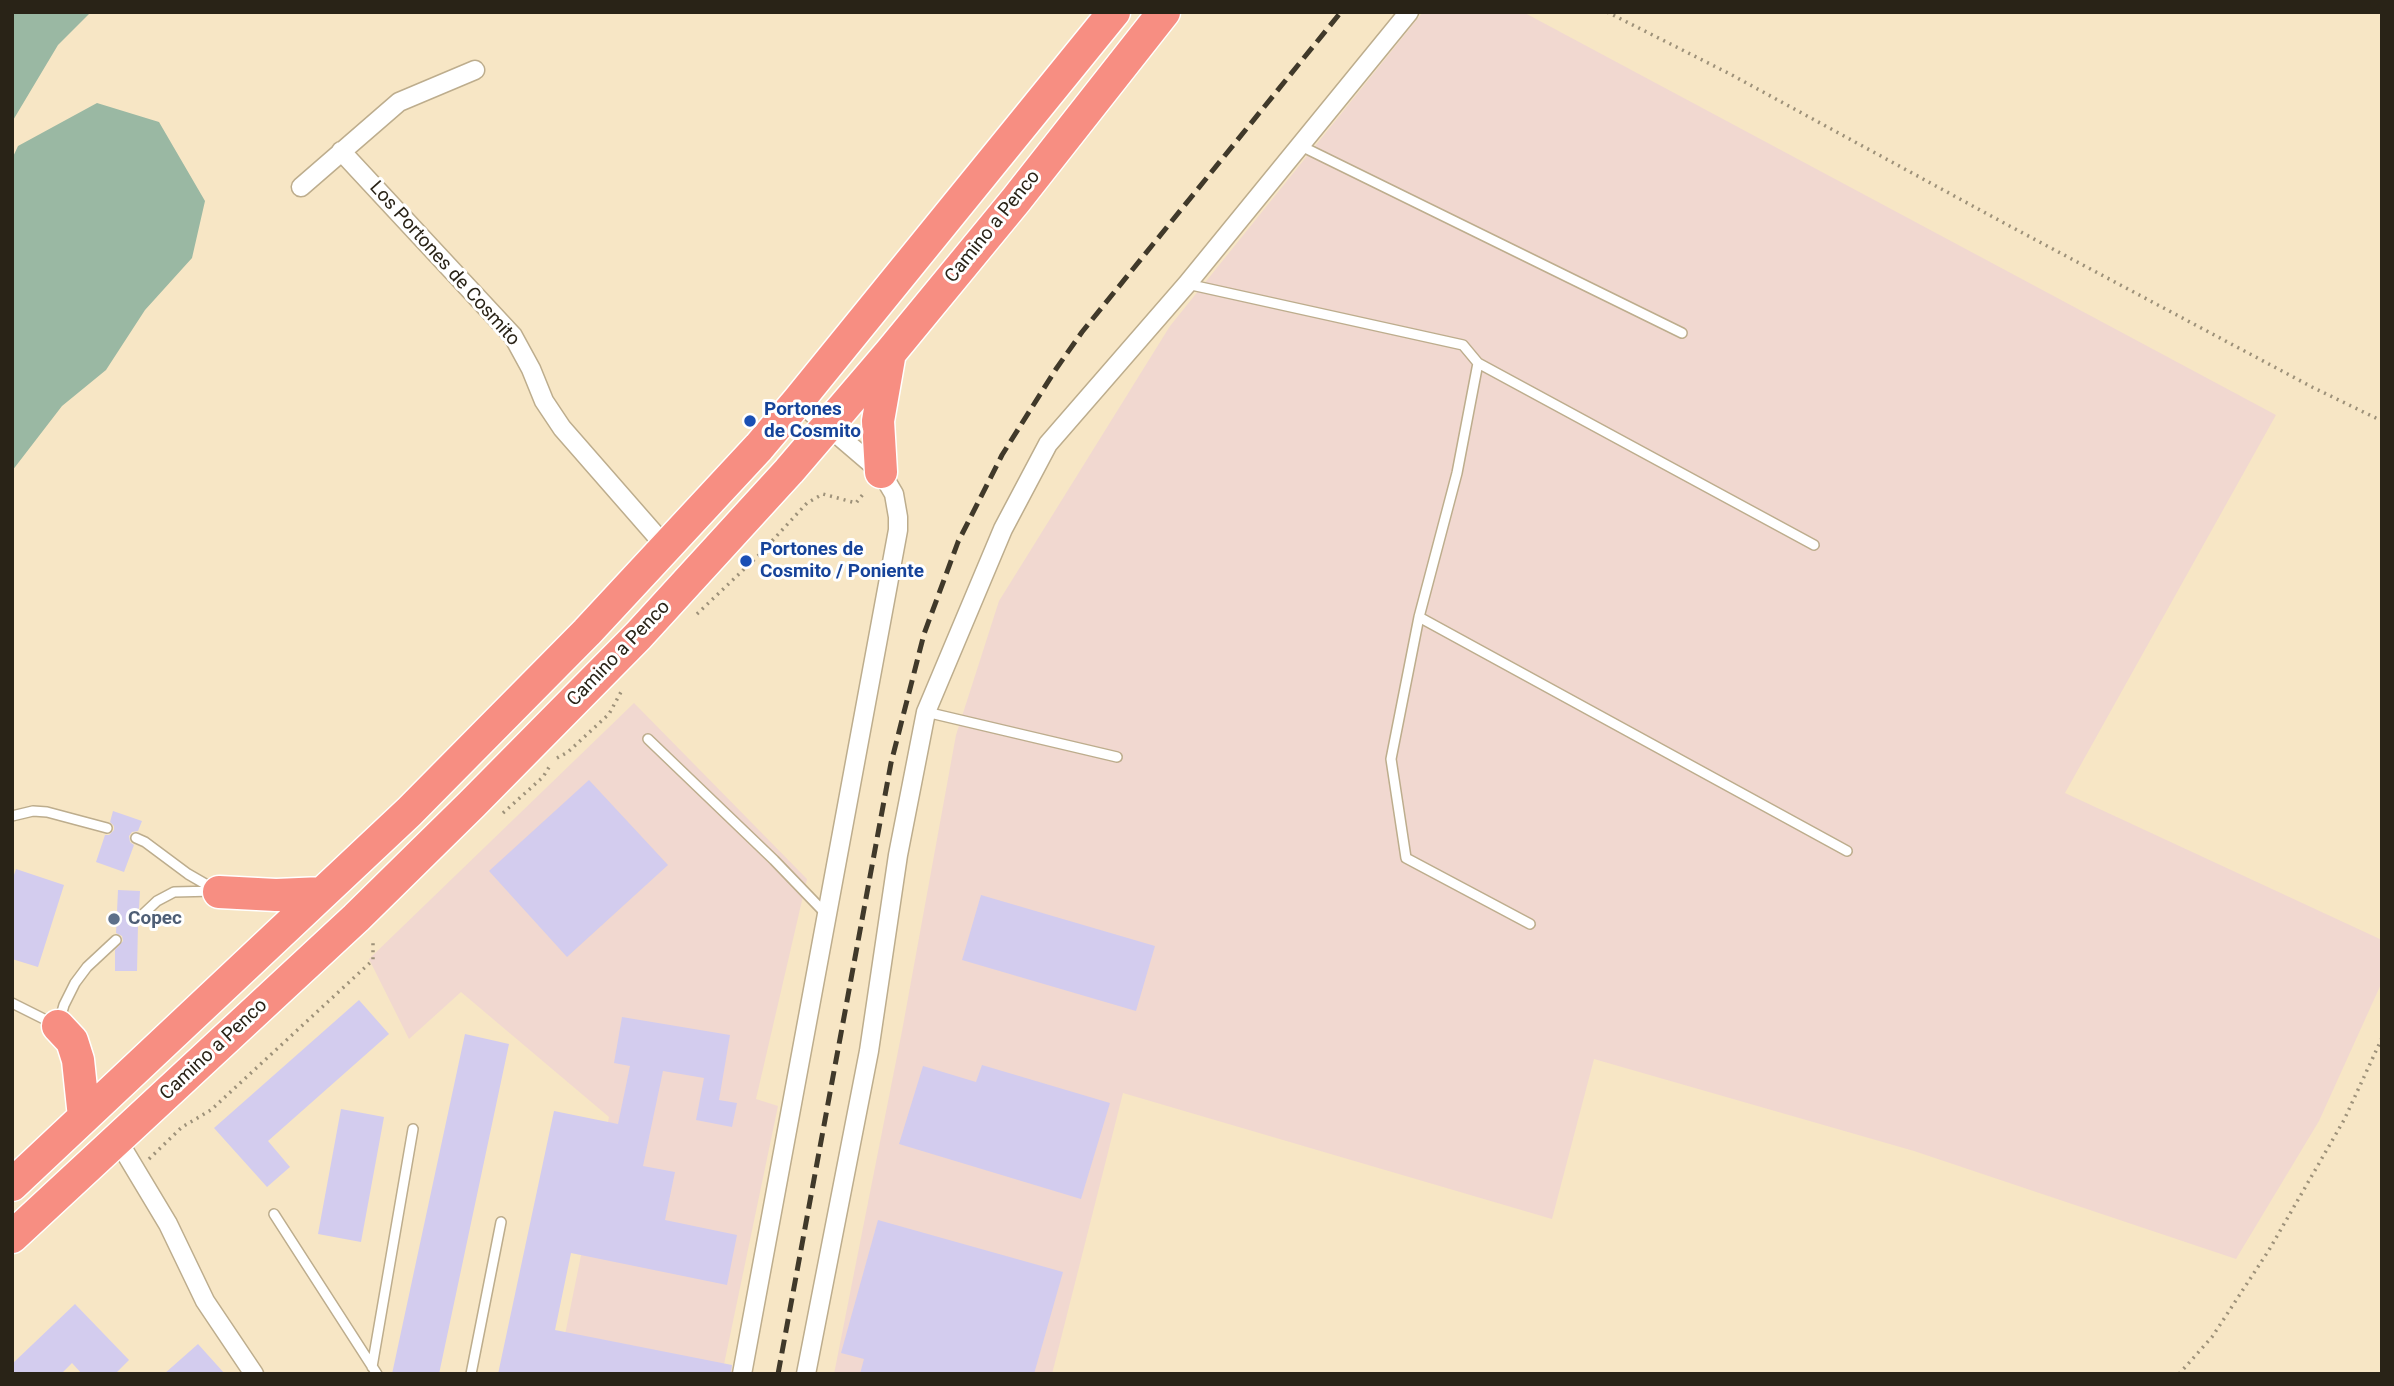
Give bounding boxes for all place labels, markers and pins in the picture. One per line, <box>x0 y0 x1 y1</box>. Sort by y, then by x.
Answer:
place label: Portones de Cosmito <box>764 399 861 443</box>
marker: Portones de Cosmito <box>742 413 758 429</box>
place label: Portones de Cosmito / Poniente <box>760 539 924 583</box>
marker: Portones de Cosmito / Poniente <box>738 553 754 569</box>
place label: Copec <box>128 908 182 930</box>
marker: Copec <box>106 911 122 927</box>

